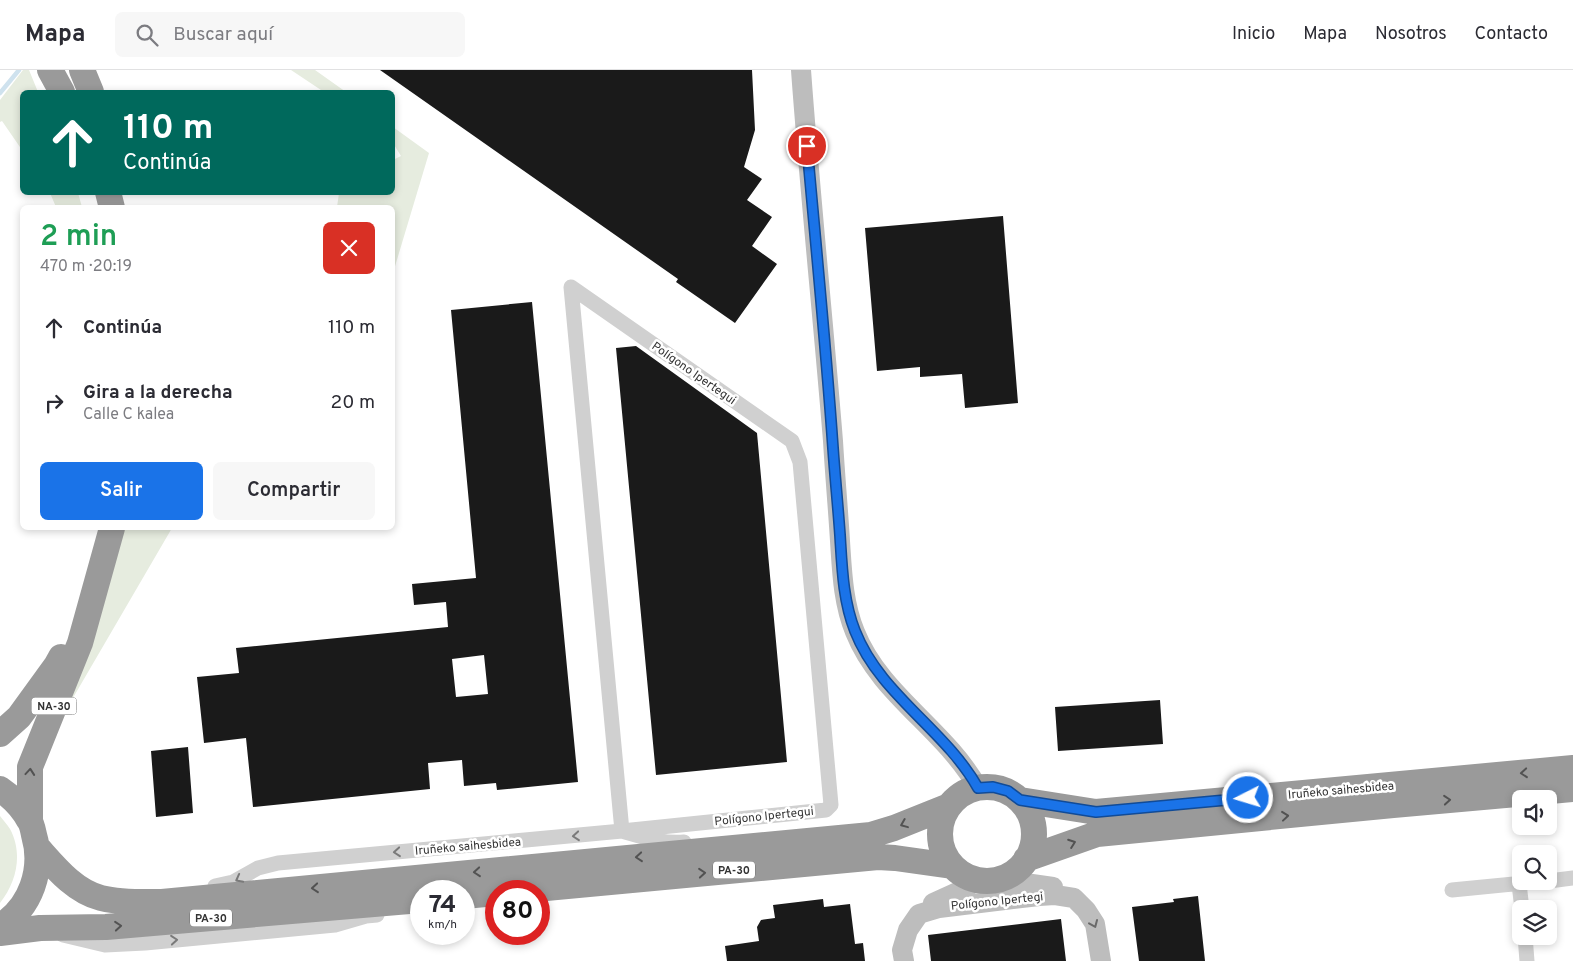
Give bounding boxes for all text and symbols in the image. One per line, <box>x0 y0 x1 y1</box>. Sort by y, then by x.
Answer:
search box <box>115 12 465 57</box>
text: Mapa <box>25 20 85 50</box>
icon: search <box>133 21 161 49</box>
text: Buscar aquí <box>173 23 273 47</box>
text: Inicio <box>1232 23 1275 46</box>
text: Mapa <box>1303 23 1347 46</box>
text: Nosotros <box>1375 23 1447 46</box>
text: Contacto <box>1475 23 1548 46</box>
text: 110 m <box>123 107 213 151</box>
icon: ahead <box>40 110 105 175</box>
pin <box>786 125 828 167</box>
icon: arrive <box>793 132 821 160</box>
text: Continúa <box>123 150 211 177</box>
text: 2 min <box>40 219 117 256</box>
button: close <box>323 222 375 274</box>
text: 470 m · 20:19 <box>40 257 132 277</box>
icon: ahead <box>40 314 68 342</box>
text: Continúa <box>83 316 162 340</box>
text: 110 m <box>328 316 375 340</box>
street label: Polígono Ipertegui <box>648 339 739 409</box>
text: Gira a la derecha <box>83 381 233 405</box>
icon: right <box>40 389 68 417</box>
text: 20 m <box>331 391 375 415</box>
text: Calle C kalea <box>83 405 174 425</box>
button: Salir <box>40 462 203 520</box>
button: Compartir <box>213 462 375 520</box>
road number: NA-30 <box>32 698 76 714</box>
one-way arrow <box>1520 767 1528 778</box>
one-way arrow <box>24 768 35 776</box>
position arrow <box>1221 771 1273 823</box>
street label: Iruñeko saihesbidea <box>1287 778 1395 804</box>
map controls <box>1512 790 1557 945</box>
button: sound <box>1512 790 1557 835</box>
one-way arrow <box>1443 795 1451 806</box>
street label: Polígono Ipertegui <box>714 804 815 830</box>
one-way arrow <box>1281 810 1289 821</box>
one-way arrow <box>900 818 908 828</box>
one-way arrow <box>572 830 580 841</box>
street label: Iruñeko saihesbidea <box>414 834 522 860</box>
one-way arrow <box>1068 839 1076 849</box>
button: search <box>1512 845 1557 890</box>
one-way arrow <box>393 846 401 857</box>
one-way arrow <box>635 851 643 862</box>
road number: PA-30 <box>713 862 755 878</box>
one-way arrow <box>473 867 481 878</box>
one-way arrow <box>699 868 707 879</box>
one-way arrow <box>235 873 244 883</box>
speed limit sign: 80 <box>485 880 550 945</box>
one-way arrow <box>311 882 319 893</box>
street label: Polígono Ipertegi <box>950 889 1044 915</box>
text: 74 <box>429 890 456 922</box>
button: layers <box>1512 900 1557 945</box>
road number: PA-30 <box>190 910 232 926</box>
text: km/h <box>428 917 457 933</box>
one-way arrow <box>1087 919 1098 928</box>
one-way arrow <box>115 921 123 932</box>
one-way arrow <box>171 935 179 946</box>

